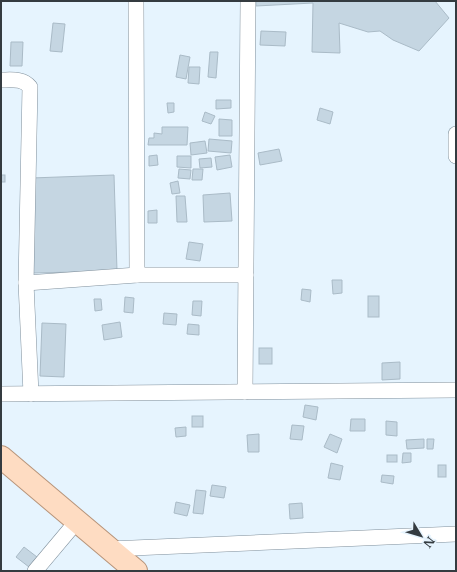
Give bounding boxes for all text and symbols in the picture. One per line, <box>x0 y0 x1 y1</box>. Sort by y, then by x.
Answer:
north arrow <box>401 516 441 556</box>
text: N <box>420 534 438 551</box>

